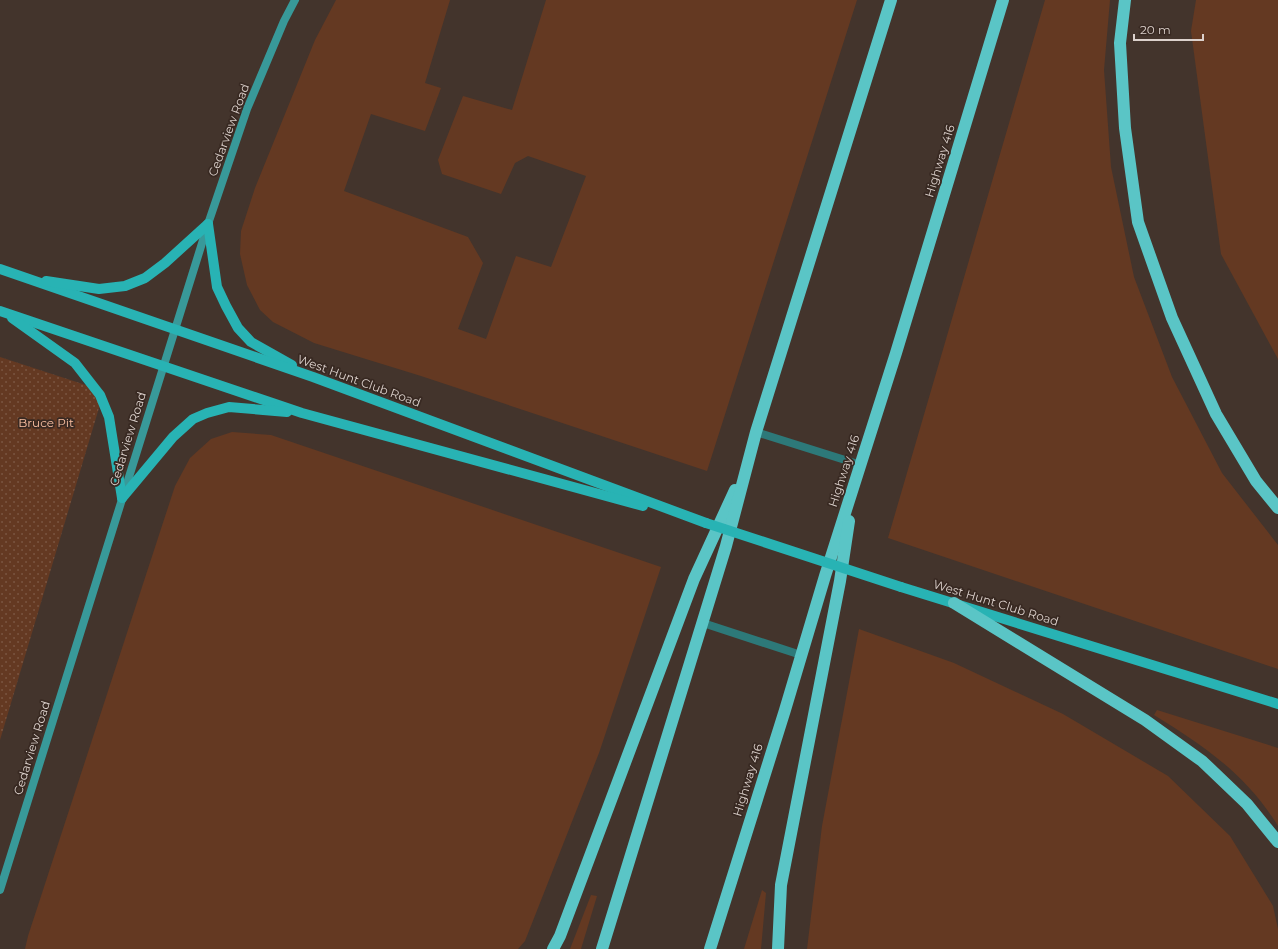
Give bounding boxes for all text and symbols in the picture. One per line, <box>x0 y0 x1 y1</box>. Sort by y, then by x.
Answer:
scale bar <box>1134 16 1203 42</box>
text: 20 m <box>1140 22 1171 37</box>
street label: Cedarview Road <box>205 81 252 178</box>
street label: Highway 416 <box>921 123 958 199</box>
street label: West Hunt Club Road <box>295 351 423 410</box>
street label: Cedarview Road <box>106 390 149 488</box>
park label: Bruce Pit <box>18 415 74 430</box>
street label: Highway 416 <box>825 433 862 509</box>
street label: West Hunt Club Road <box>932 576 1061 629</box>
street label: Cedarview Road <box>10 699 53 797</box>
street label: Highway 416 <box>729 742 766 818</box>

